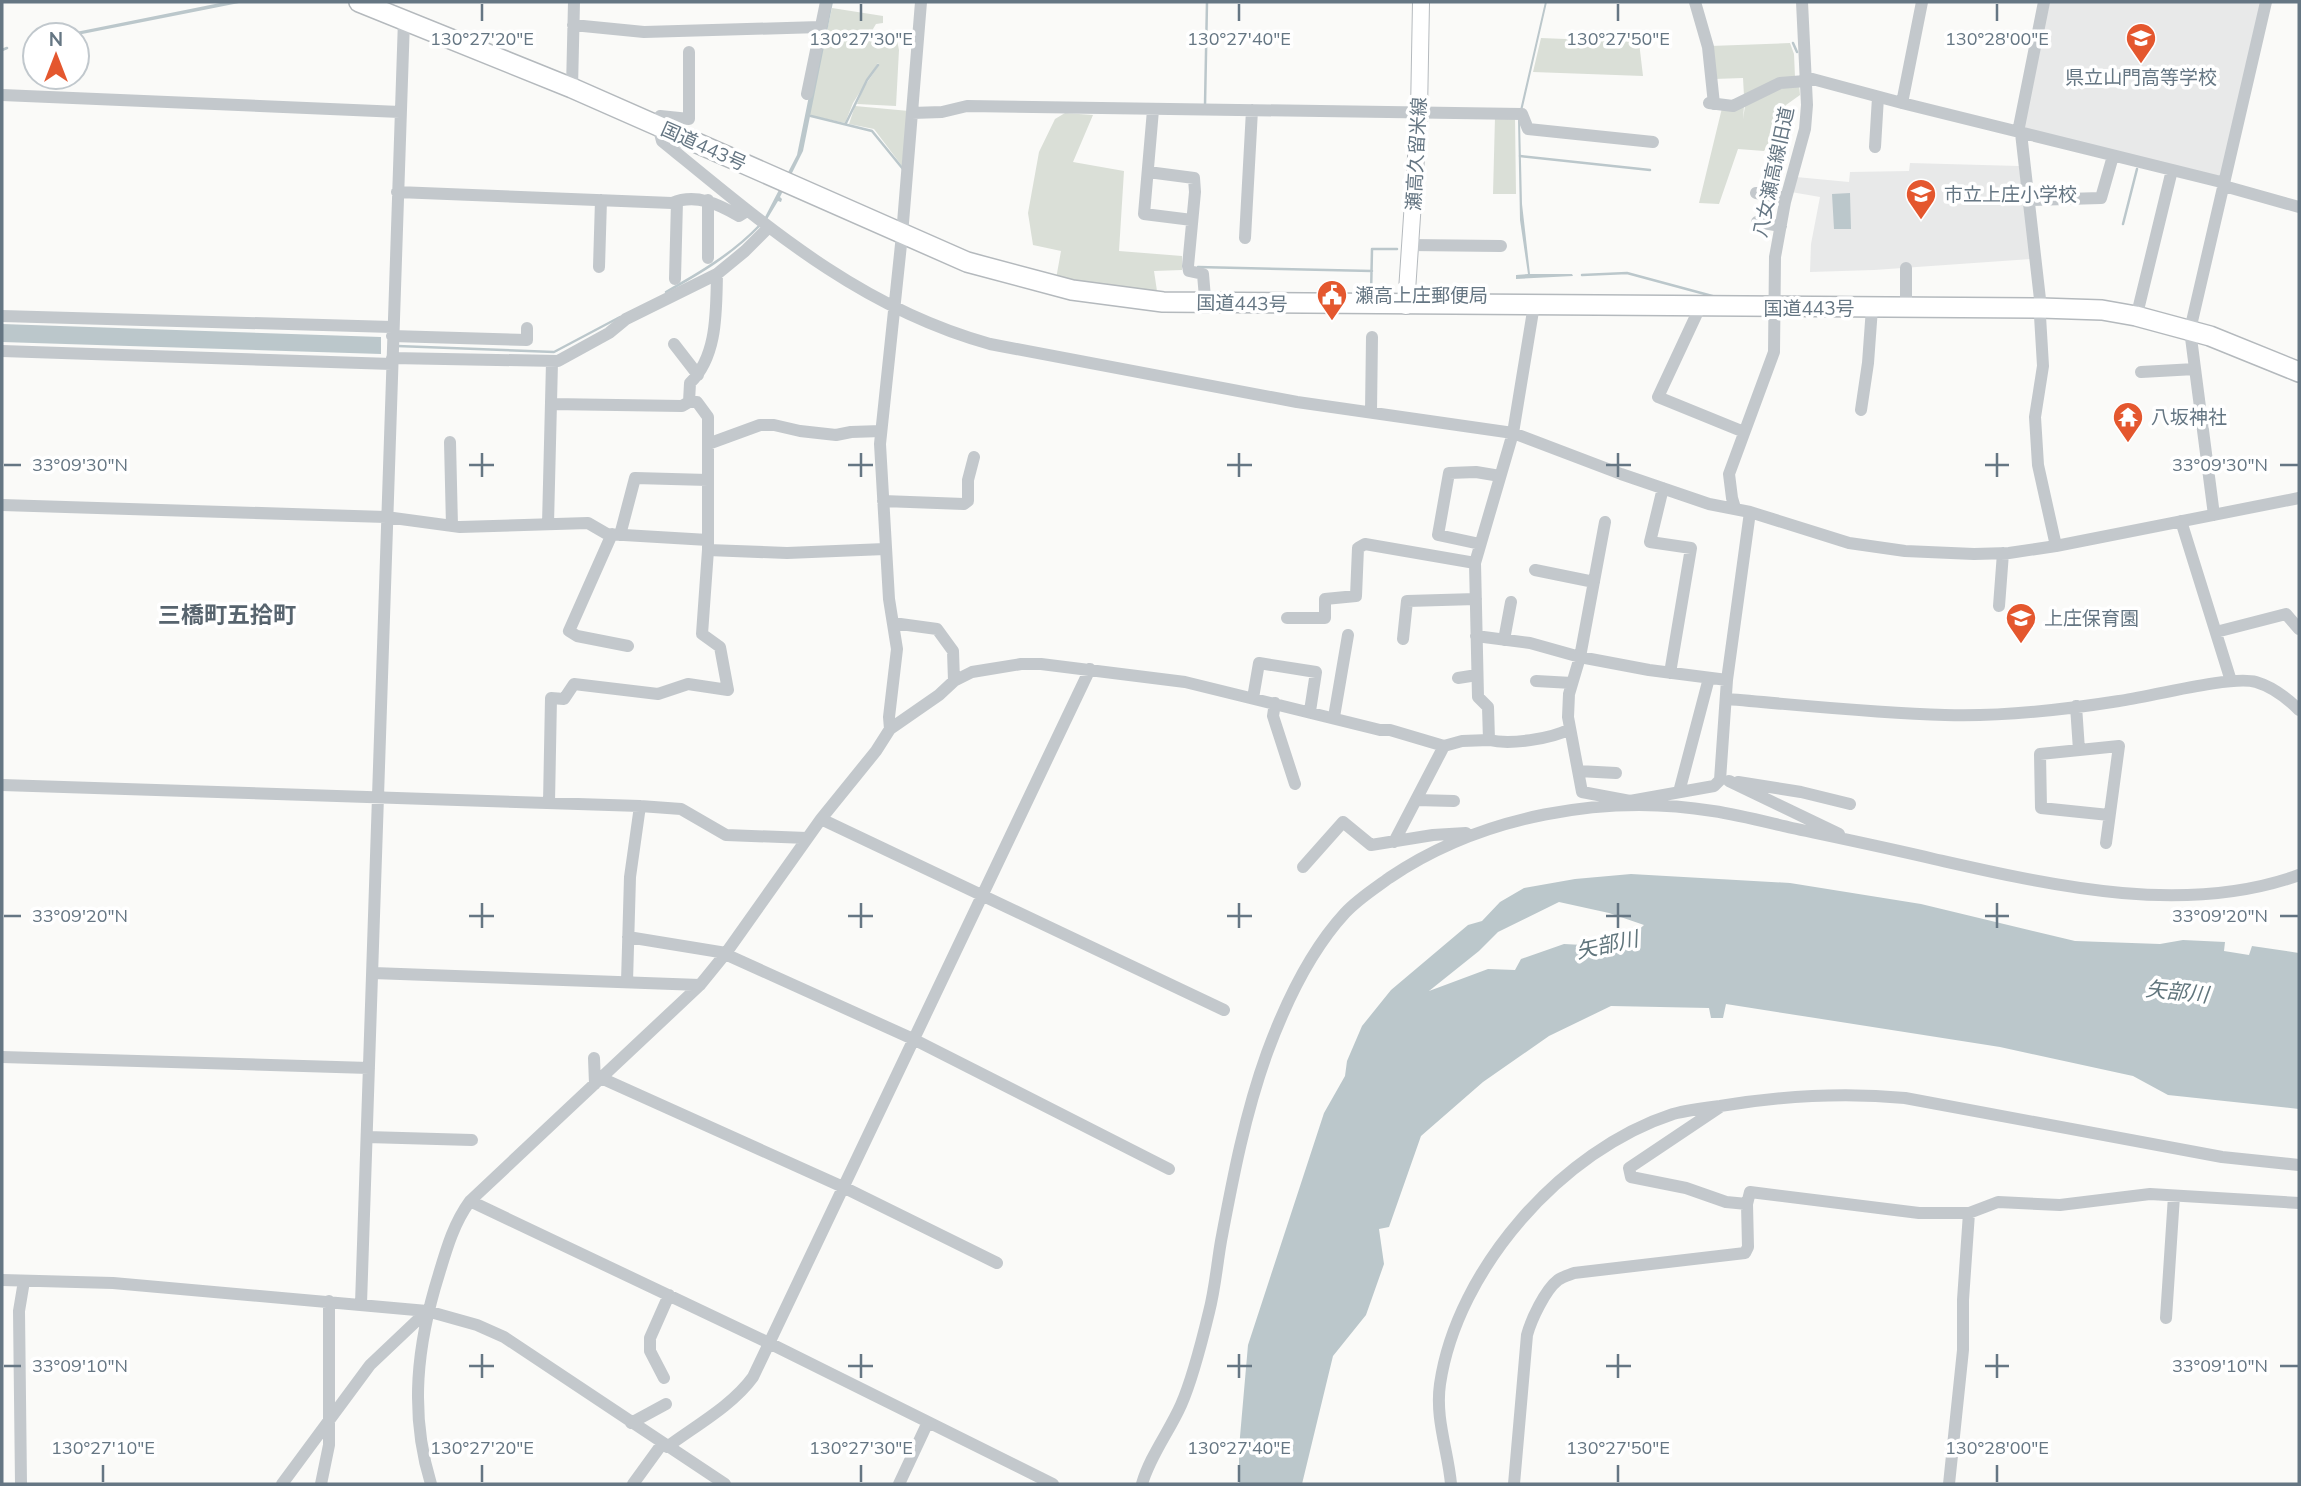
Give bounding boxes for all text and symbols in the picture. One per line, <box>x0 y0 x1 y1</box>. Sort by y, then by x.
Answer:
north arrow <box>21 21 91 91</box>
school or university icon: 県立山門高等学校 <box>2124 21 2158 65</box>
text: N <box>49 27 63 51</box>
text: 130°27'20"E <box>430 27 534 50</box>
text: 130°27'30"E <box>809 27 913 50</box>
text: 130°27'40"E <box>1187 27 1291 50</box>
text: 130°27'50"E <box>1566 27 1670 50</box>
text: 130°28'00"E <box>1945 27 2049 50</box>
place label: 県立山門高等学校 <box>2065 65 2217 89</box>
street label: 瀬高久留米線 <box>1401 96 1431 212</box>
street label: 八女瀬高線旧道 <box>1747 104 1799 240</box>
street label: 国道443号 <box>657 116 751 176</box>
school or university icon: 市立上庄小学校 <box>1904 177 1938 221</box>
place label: 市立上庄小学校 <box>1944 182 2077 206</box>
public building icon: 瀬高上庄郵便局 <box>1315 278 1349 322</box>
place label: 瀬高上庄郵便局 <box>1355 283 1488 307</box>
street label: 国道443号 <box>1196 290 1288 316</box>
street label: 国道443号 <box>1763 296 1855 320</box>
temple icon: 八坂神社 <box>2111 400 2145 444</box>
place label: 八坂神社 <box>2151 405 2227 429</box>
text: 33°09'30"N <box>32 453 128 476</box>
text: 33°09'30"N <box>2172 453 2268 476</box>
district label: 三橋町五拾町 <box>158 600 296 629</box>
school or university icon: 上庄保育園 <box>2004 601 2038 645</box>
place label: 上庄保育園 <box>2044 606 2139 630</box>
text: 33°09'20"N <box>32 904 128 927</box>
text: 33°09'20"N <box>2172 904 2268 927</box>
water label: 矢部川 <box>1573 924 1642 963</box>
water label: 矢部川 <box>2144 975 2212 1007</box>
text: 33°09'10"N <box>32 1354 128 1377</box>
text: 33°09'10"N <box>2172 1354 2268 1377</box>
text: 130°27'10"E <box>51 1436 155 1459</box>
text: 130°27'20"E <box>430 1436 534 1459</box>
text: 130°27'30"E <box>809 1436 913 1459</box>
text: 130°27'40"E <box>1187 1436 1291 1459</box>
text: 130°27'50"E <box>1566 1436 1670 1459</box>
text: 130°28'00"E <box>1945 1436 2049 1459</box>

